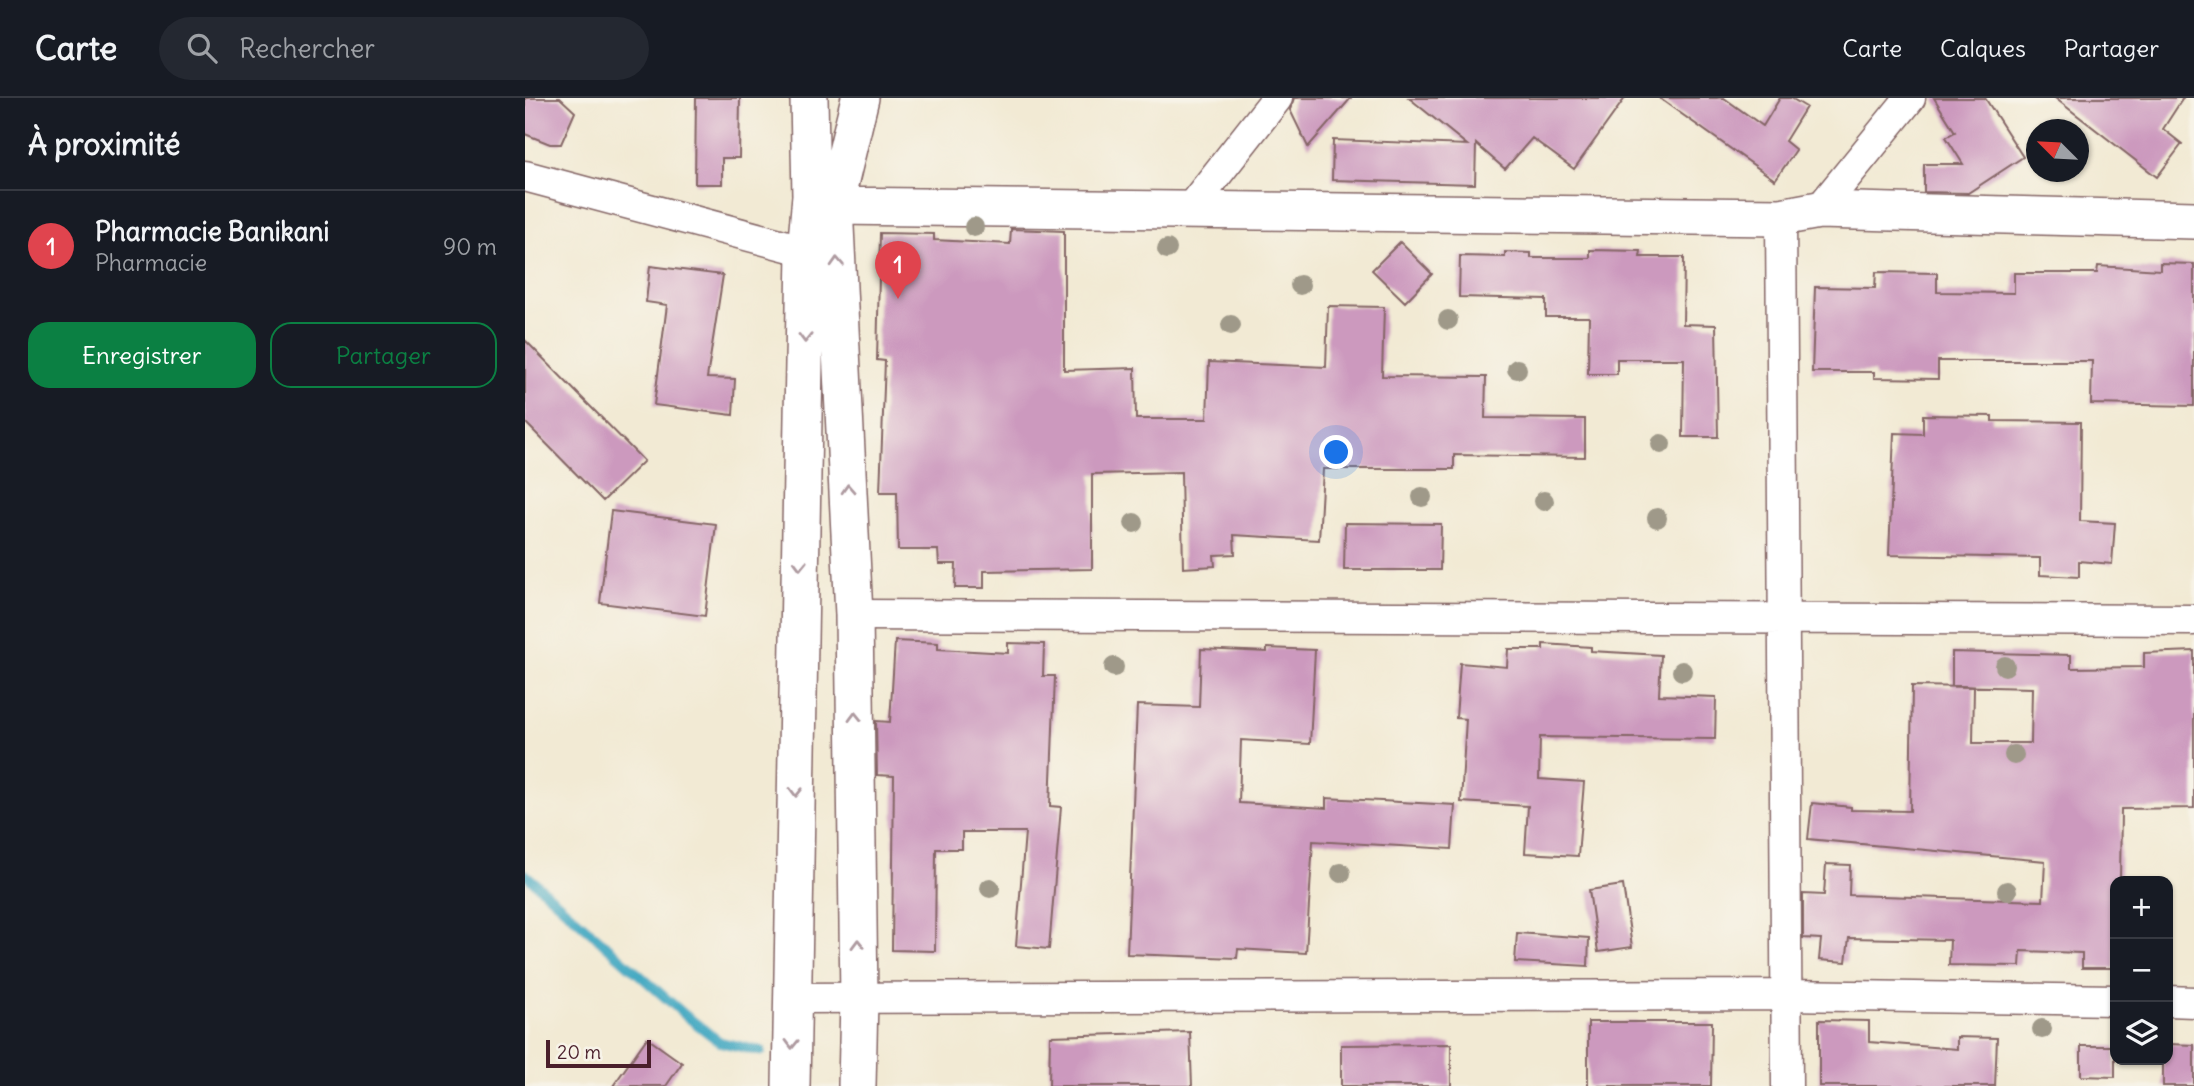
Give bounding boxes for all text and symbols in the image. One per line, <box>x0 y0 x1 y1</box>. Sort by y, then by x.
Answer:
search box <box>159 17 649 80</box>
text: Carte <box>35 27 117 69</box>
icon: search <box>183 29 221 67</box>
text: Rechercher <box>239 32 375 65</box>
text: Carte <box>1842 33 1902 63</box>
text: Calques <box>1940 33 2026 63</box>
text: Partager <box>2064 33 2159 63</box>
north arrow <box>2026 119 2089 182</box>
text: À proximité <box>28 125 180 163</box>
text: Pharmacie Banikani <box>95 215 329 248</box>
text: 1 <box>46 232 56 261</box>
text: 90 m <box>443 232 497 261</box>
pin: 1 <box>875 241 921 299</box>
text: Pharmacie <box>95 248 207 277</box>
one-way arrow <box>830 256 845 267</box>
button: Enregistrer <box>28 322 256 388</box>
button: Partager <box>270 322 497 388</box>
one-way arrow <box>797 332 812 343</box>
your location <box>1319 435 1353 469</box>
one-way arrow <box>841 484 856 495</box>
one-way arrow <box>793 560 808 571</box>
one-way arrow <box>848 711 863 722</box>
one-way arrow <box>788 788 804 798</box>
map controls <box>2110 876 2173 1065</box>
button: + <box>2110 876 2173 939</box>
one-way arrow <box>850 939 866 949</box>
button: − <box>2110 939 2173 1002</box>
button: layers <box>2110 1002 2173 1065</box>
scale bar <box>546 1037 651 1069</box>
text: 20 m <box>557 1040 601 1064</box>
one-way arrow <box>784 1040 800 1050</box>

